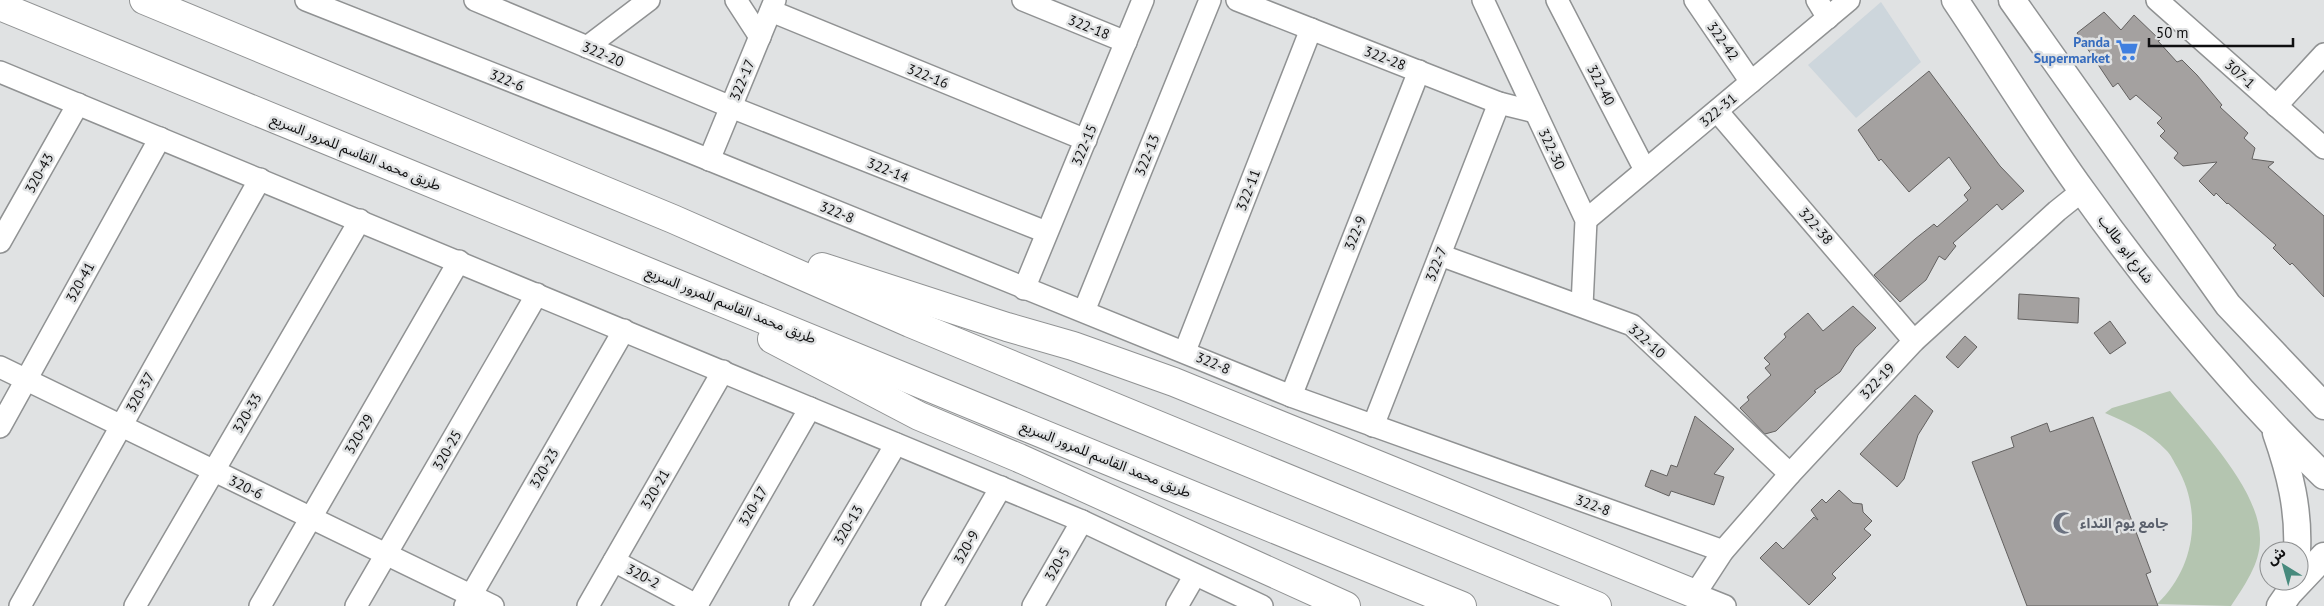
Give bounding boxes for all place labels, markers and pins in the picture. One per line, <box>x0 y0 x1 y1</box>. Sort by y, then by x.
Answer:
place label: Panda Supermarket <box>2034 33 2110 67</box>
supermarket icon: Panda Supermarket <box>2114 37 2140 63</box>
mosque icon: جامع يوم النداء <box>2051 510 2077 536</box>
place label: جامع يوم النداء <box>2080 514 2168 534</box>

